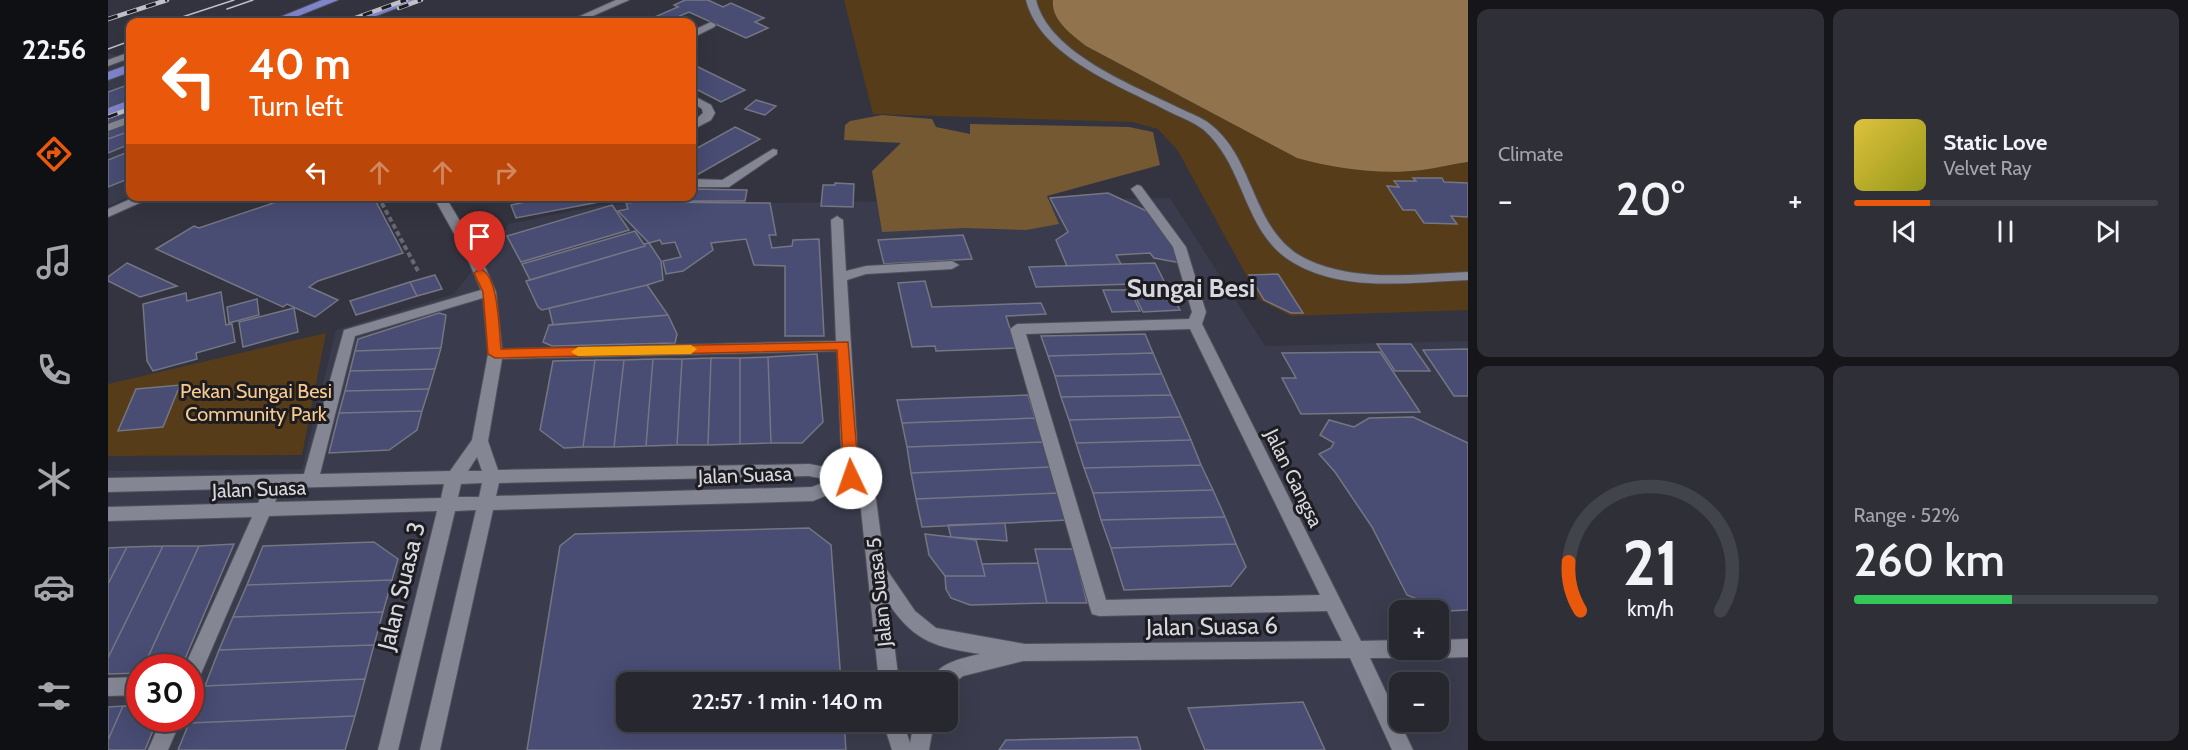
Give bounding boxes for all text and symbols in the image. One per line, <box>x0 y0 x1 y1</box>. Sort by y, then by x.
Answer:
text: 22:56 <box>22 33 86 66</box>
text: 40 m <box>249 38 351 90</box>
icon: left <box>150 42 228 120</box>
text: Turn left <box>249 90 343 123</box>
text: Static Love <box>1944 129 2047 156</box>
icon: directions <box>33 133 75 175</box>
text: Climate <box>1498 142 1563 166</box>
icon: left <box>300 156 333 189</box>
icon: ahead <box>363 156 396 189</box>
icon: ahead <box>426 156 459 189</box>
icon: right <box>489 156 522 189</box>
text: Velvet Ray <box>1944 156 2032 180</box>
text: 20° <box>1616 172 1684 226</box>
text: − <box>1498 180 1513 220</box>
text: + <box>1788 180 1802 220</box>
pin <box>454 211 505 273</box>
icon: previous <box>1888 215 1921 248</box>
icon: pause <box>1989 215 2022 248</box>
icon: next <box>2091 215 2124 248</box>
icon: arrive <box>463 220 496 253</box>
icon: music <box>33 241 75 283</box>
district label: Sungai Besi <box>1127 272 1255 304</box>
icon: phone <box>33 349 75 391</box>
park label: Pekan Sungai Besi Community Park <box>180 379 332 426</box>
street label: Jalan Gangsa <box>1259 424 1328 532</box>
position arrow <box>819 446 883 510</box>
icon: climate <box>33 458 75 500</box>
street label: Jalan Suasa <box>697 461 793 489</box>
street label: Jalan Suasa <box>211 475 307 503</box>
text: Range · 52% <box>1854 503 1959 527</box>
street label: Jalan Suasa 3 <box>371 519 431 654</box>
text: 21 <box>1622 525 1678 601</box>
text: 260 km <box>1854 533 2005 587</box>
street label: Jalan Suasa 5 <box>861 536 897 649</box>
icon: car <box>33 566 75 608</box>
text: km/h <box>1627 595 1674 621</box>
map controls <box>1389 600 1449 732</box>
button: + <box>1389 600 1449 660</box>
street label: Jalan Suasa 6 <box>1145 610 1278 642</box>
speed limit sign: 30 <box>126 654 204 732</box>
button: − <box>1389 672 1449 732</box>
icon: filters <box>33 675 75 717</box>
text: 22:57 · 1 min · 140 m <box>692 688 882 715</box>

